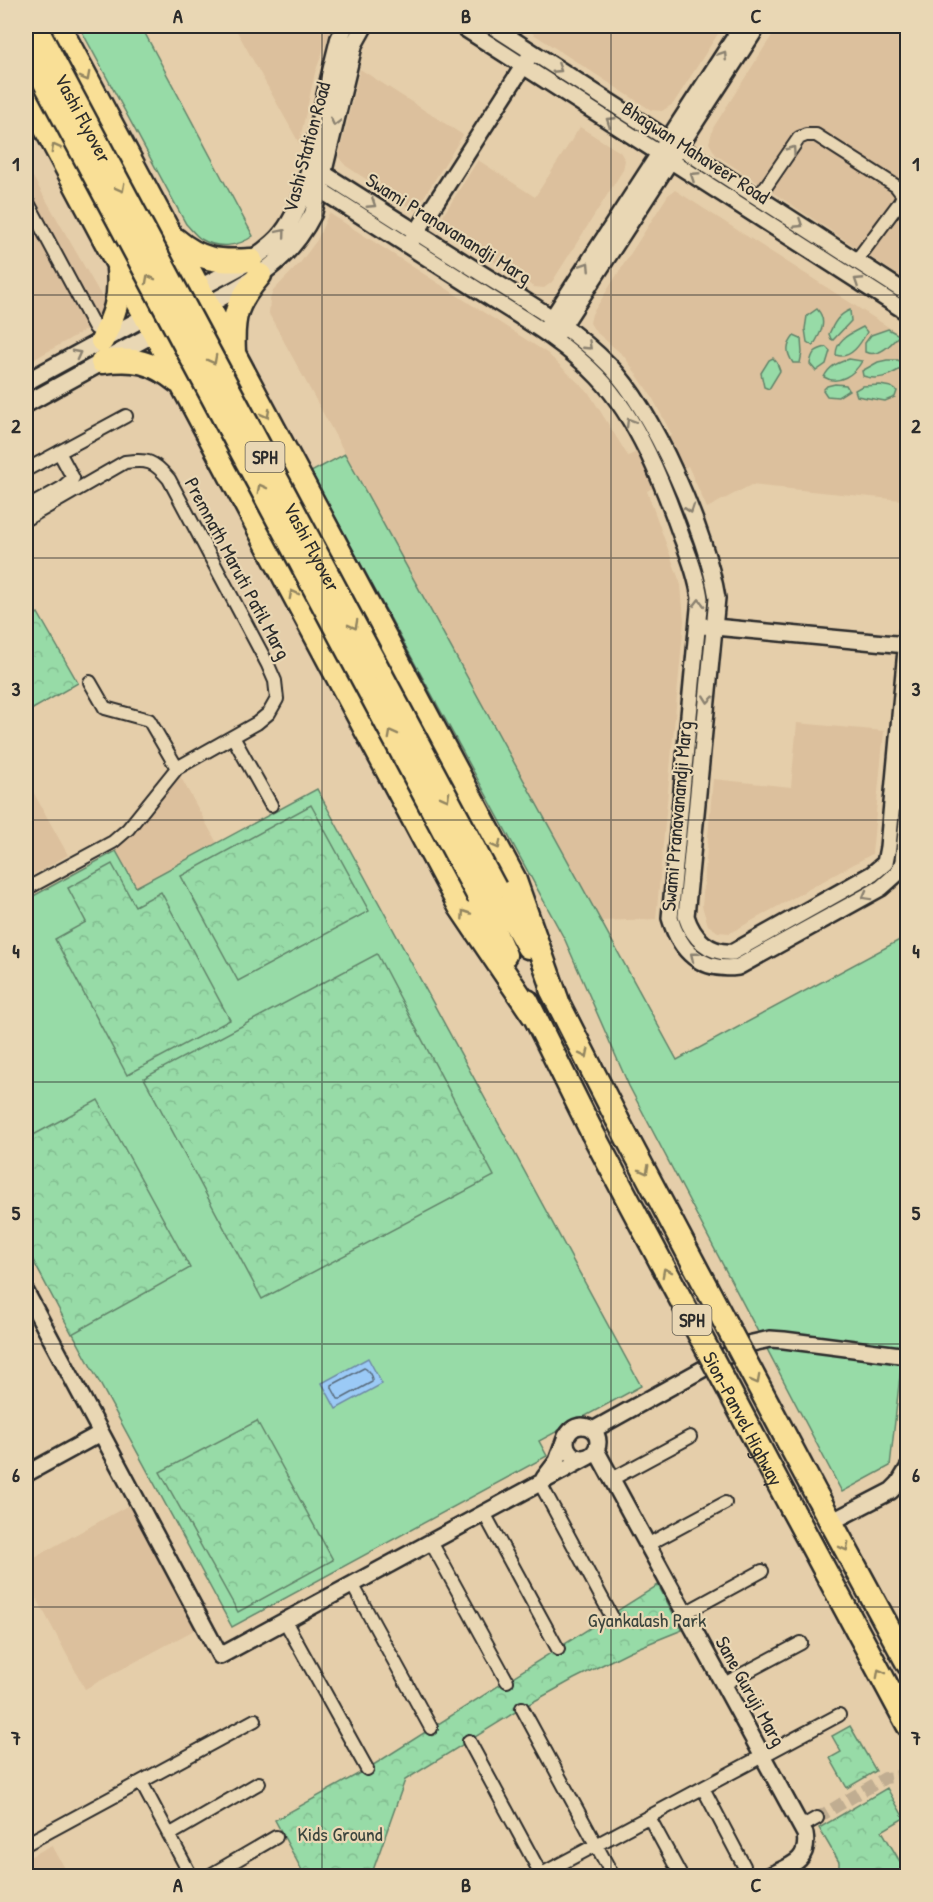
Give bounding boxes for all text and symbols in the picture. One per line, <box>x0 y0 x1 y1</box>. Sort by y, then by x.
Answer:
text: A <box>173 2 183 29</box>
text: B <box>461 2 471 29</box>
text: C <box>751 2 762 29</box>
one-way arrow <box>716 51 727 62</box>
one-way arrow <box>552 61 563 72</box>
street label: Vashi Flyover <box>49 68 119 167</box>
one-way arrow <box>79 71 90 81</box>
street label: Vashi Station Road <box>276 79 336 215</box>
street label: Bhagwan Mahaveer Road <box>617 94 775 210</box>
one-way arrow <box>330 116 343 126</box>
one-way arrow <box>606 117 616 129</box>
one-way arrow <box>51 143 62 154</box>
one-way arrow <box>785 145 796 156</box>
text: 1 <box>12 150 20 177</box>
text: 1 <box>912 150 920 177</box>
street label: Swami Pranavanandji Marg <box>361 166 537 290</box>
one-way arrow <box>690 172 701 183</box>
one-way arrow <box>114 182 125 193</box>
one-way arrow <box>366 197 376 209</box>
one-way arrow <box>792 217 803 228</box>
one-way arrow <box>275 229 286 240</box>
one-way arrow <box>579 262 590 273</box>
one-way arrow <box>145 274 156 285</box>
one-way arrow <box>854 278 865 289</box>
one-way arrow <box>580 338 591 349</box>
one-way arrow <box>71 350 81 361</box>
one-way arrow <box>206 354 217 365</box>
one-way arrow <box>259 407 270 418</box>
text: 2 <box>11 412 21 439</box>
text: 2 <box>911 412 921 439</box>
one-way arrow <box>626 418 637 428</box>
road number: SPH <box>246 442 284 472</box>
street label: Premnath Maruti Patil Marg <box>179 472 297 664</box>
one-way arrow <box>257 483 268 494</box>
street label: Vashi Flyover <box>278 497 348 596</box>
one-way arrow <box>682 503 695 514</box>
one-way arrow <box>289 590 300 601</box>
one-way arrow <box>693 598 705 607</box>
one-way arrow <box>347 619 358 629</box>
text: 3 <box>12 675 21 702</box>
text: 3 <box>912 675 921 702</box>
one-way arrow <box>702 695 715 704</box>
street label: Swami Pranavanandji Marg <box>654 720 698 912</box>
one-way arrow <box>388 730 399 740</box>
one-way arrow <box>439 791 450 801</box>
one-way arrow <box>489 839 501 850</box>
one-way arrow <box>862 889 873 900</box>
one-way arrow <box>461 910 472 921</box>
text: 4 <box>12 937 20 964</box>
text: 4 <box>912 937 920 964</box>
one-way arrow <box>689 952 700 963</box>
one-way arrow <box>577 1048 589 1059</box>
one-way arrow <box>638 1164 649 1175</box>
text: 5 <box>12 1199 21 1226</box>
text: 5 <box>912 1199 921 1226</box>
one-way arrow <box>662 1268 673 1278</box>
road number: SPH <box>672 1305 712 1335</box>
street label: Sion-Panvel Highway <box>697 1346 790 1490</box>
one-way arrow <box>749 1373 760 1384</box>
text: 6 <box>12 1461 20 1488</box>
text: 6 <box>912 1461 920 1488</box>
one-way arrow <box>838 1541 849 1552</box>
park label: Gyankalash Park <box>588 1606 706 1633</box>
street label: Sane Guruji Marg <box>710 1631 792 1751</box>
one-way arrow <box>876 1669 887 1679</box>
text: 7 <box>10 1724 21 1751</box>
text: 7 <box>910 1724 921 1751</box>
park label: Kids Ground <box>297 1820 383 1847</box>
text: A <box>173 1871 183 1898</box>
text: B <box>461 1871 471 1898</box>
text: C <box>751 1871 762 1898</box>

